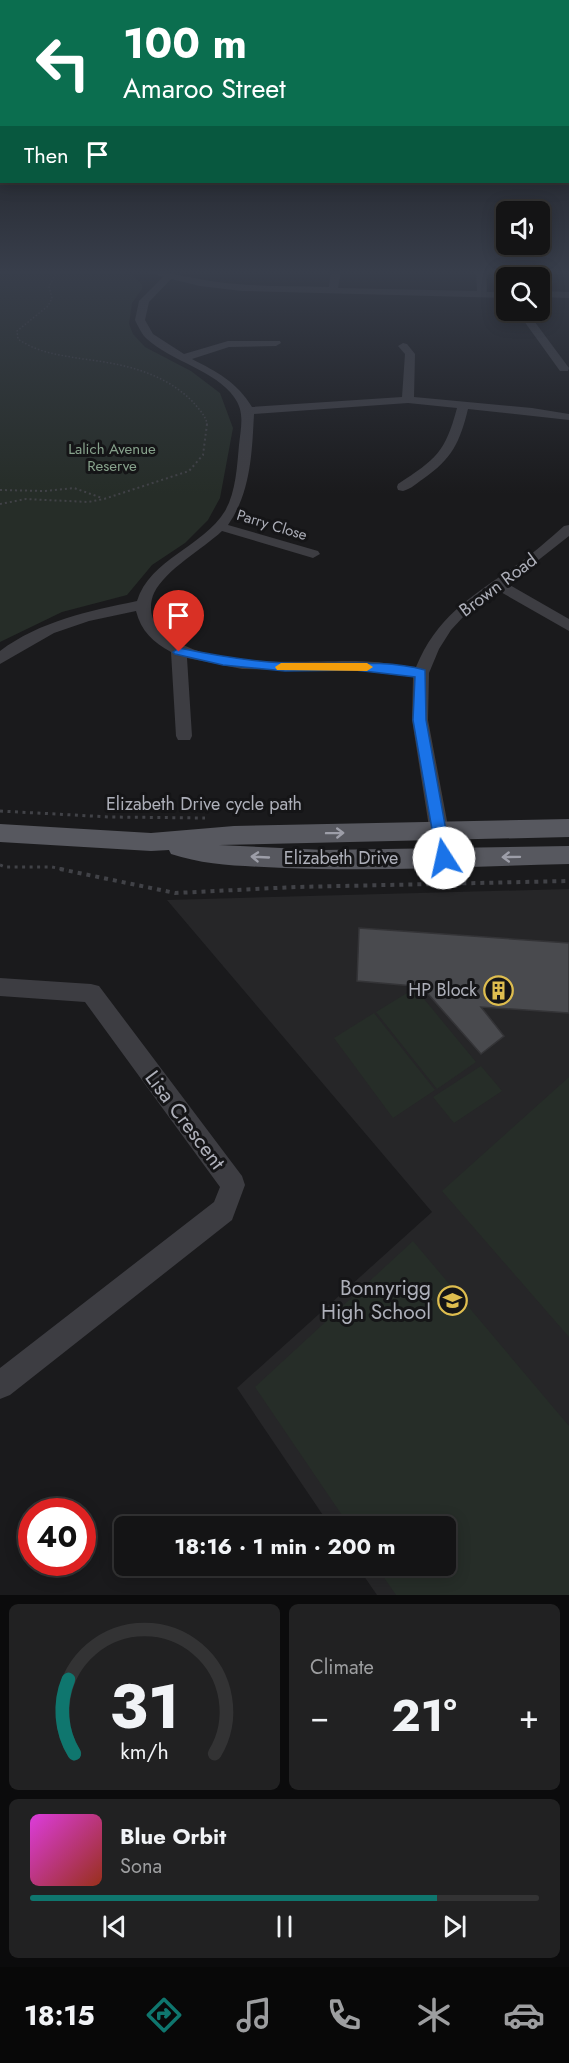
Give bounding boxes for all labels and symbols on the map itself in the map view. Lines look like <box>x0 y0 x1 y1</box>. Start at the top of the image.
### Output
park label: Lalich Avenue Reserve <box>68 438 156 477</box>
street label: Parry Close <box>234 504 310 546</box>
street label: Brown Road <box>454 547 542 623</box>
pin <box>153 590 204 652</box>
street label: Elizabeth Drive cycle path <box>106 791 302 817</box>
position arrow <box>412 826 476 890</box>
one-way arrow <box>324 827 344 839</box>
street label: Elizabeth Drive <box>284 845 398 871</box>
one-way arrow <box>501 851 521 862</box>
one-way arrow <box>250 852 270 863</box>
building icon: HP Block <box>482 974 514 1006</box>
place label: HP Block <box>408 977 477 1003</box>
street label: Lisa Crescent <box>138 1064 232 1176</box>
place label: Bonnyrigg High School <box>321 1273 431 1327</box>
school or university icon: Bonnyrigg High School <box>436 1284 468 1316</box>
speed limit sign: 40 <box>18 1498 96 1576</box>

